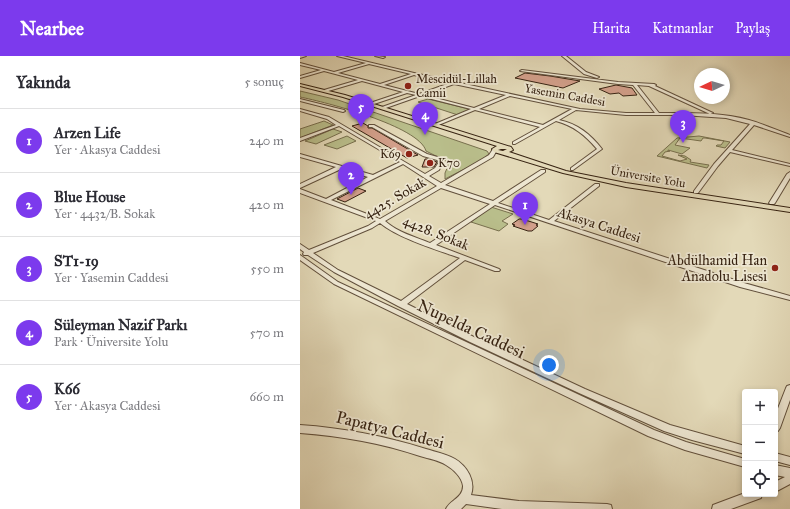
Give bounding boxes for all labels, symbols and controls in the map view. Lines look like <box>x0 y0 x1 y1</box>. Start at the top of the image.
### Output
text: Nearbee <box>20 17 84 40</box>
text: Harita <box>592 20 630 37</box>
text: Katmanlar <box>652 20 713 37</box>
text: Paylaş <box>735 20 770 37</box>
north arrow <box>694 68 730 104</box>
text: Yakında <box>16 72 70 93</box>
place label: Mescidül-Lillah Camii <box>416 72 497 100</box>
text: 5 sonuç <box>244 74 284 90</box>
marker: Mescidül-Lillah Camii <box>403 81 413 91</box>
street label: Yasemin Caddesi <box>524 81 607 109</box>
pin: 5 <box>348 94 374 127</box>
pin: 4 <box>412 102 438 135</box>
pin: 3 <box>670 110 696 143</box>
text: Arzen Life <box>54 124 121 142</box>
text: 1 <box>26 133 32 149</box>
text: 240 m <box>249 133 284 149</box>
text: Yer · Akasya Caddesi <box>54 142 161 158</box>
place label: K69 <box>380 147 401 161</box>
marker: K69 <box>404 149 414 159</box>
place label: K70 <box>438 156 460 170</box>
marker: K70 <box>425 158 435 168</box>
pin: 2 <box>338 162 364 195</box>
street label: Üniversite Yolu <box>609 163 687 191</box>
street label: 4425. Sokak <box>361 173 429 222</box>
text: Blue House <box>54 188 126 206</box>
pin: 1 <box>512 192 538 225</box>
text: 2 <box>26 197 32 213</box>
text: 420 m <box>249 197 284 213</box>
street label: Akasya Caddesi <box>554 203 643 247</box>
text: Yer · 4432/B. Sokak <box>54 206 155 222</box>
street label: 4428. Sokak <box>400 212 472 254</box>
text: ST1-19 <box>54 252 99 270</box>
place label: Abdülhamid Han Anadolu Lisesi <box>667 252 767 285</box>
text: 3 <box>26 261 32 277</box>
text: 550 m <box>251 261 284 277</box>
marker: Abdülhamid Han Anadolu Lisesi <box>770 263 780 273</box>
text: Yer · Yasemin Caddesi <box>54 270 169 286</box>
street label: Nupelda Caddesi <box>414 295 529 363</box>
text: Süleyman Nazif Parkı <box>54 316 187 334</box>
text: 4 <box>25 325 33 341</box>
text: 570 m <box>250 325 284 341</box>
text: Park · Üniversite Yolu <box>54 334 168 350</box>
your location <box>539 355 559 375</box>
text: K66 <box>54 380 80 398</box>
text: 5 <box>26 389 32 405</box>
text: 660 m <box>249 389 284 405</box>
map controls <box>742 389 778 497</box>
button: + <box>742 389 778 425</box>
text: Yer · Akasya Caddesi <box>54 398 161 414</box>
street label: Papatya Caddesi <box>334 406 447 454</box>
button: − <box>742 425 778 461</box>
button: locate <box>742 461 778 497</box>

